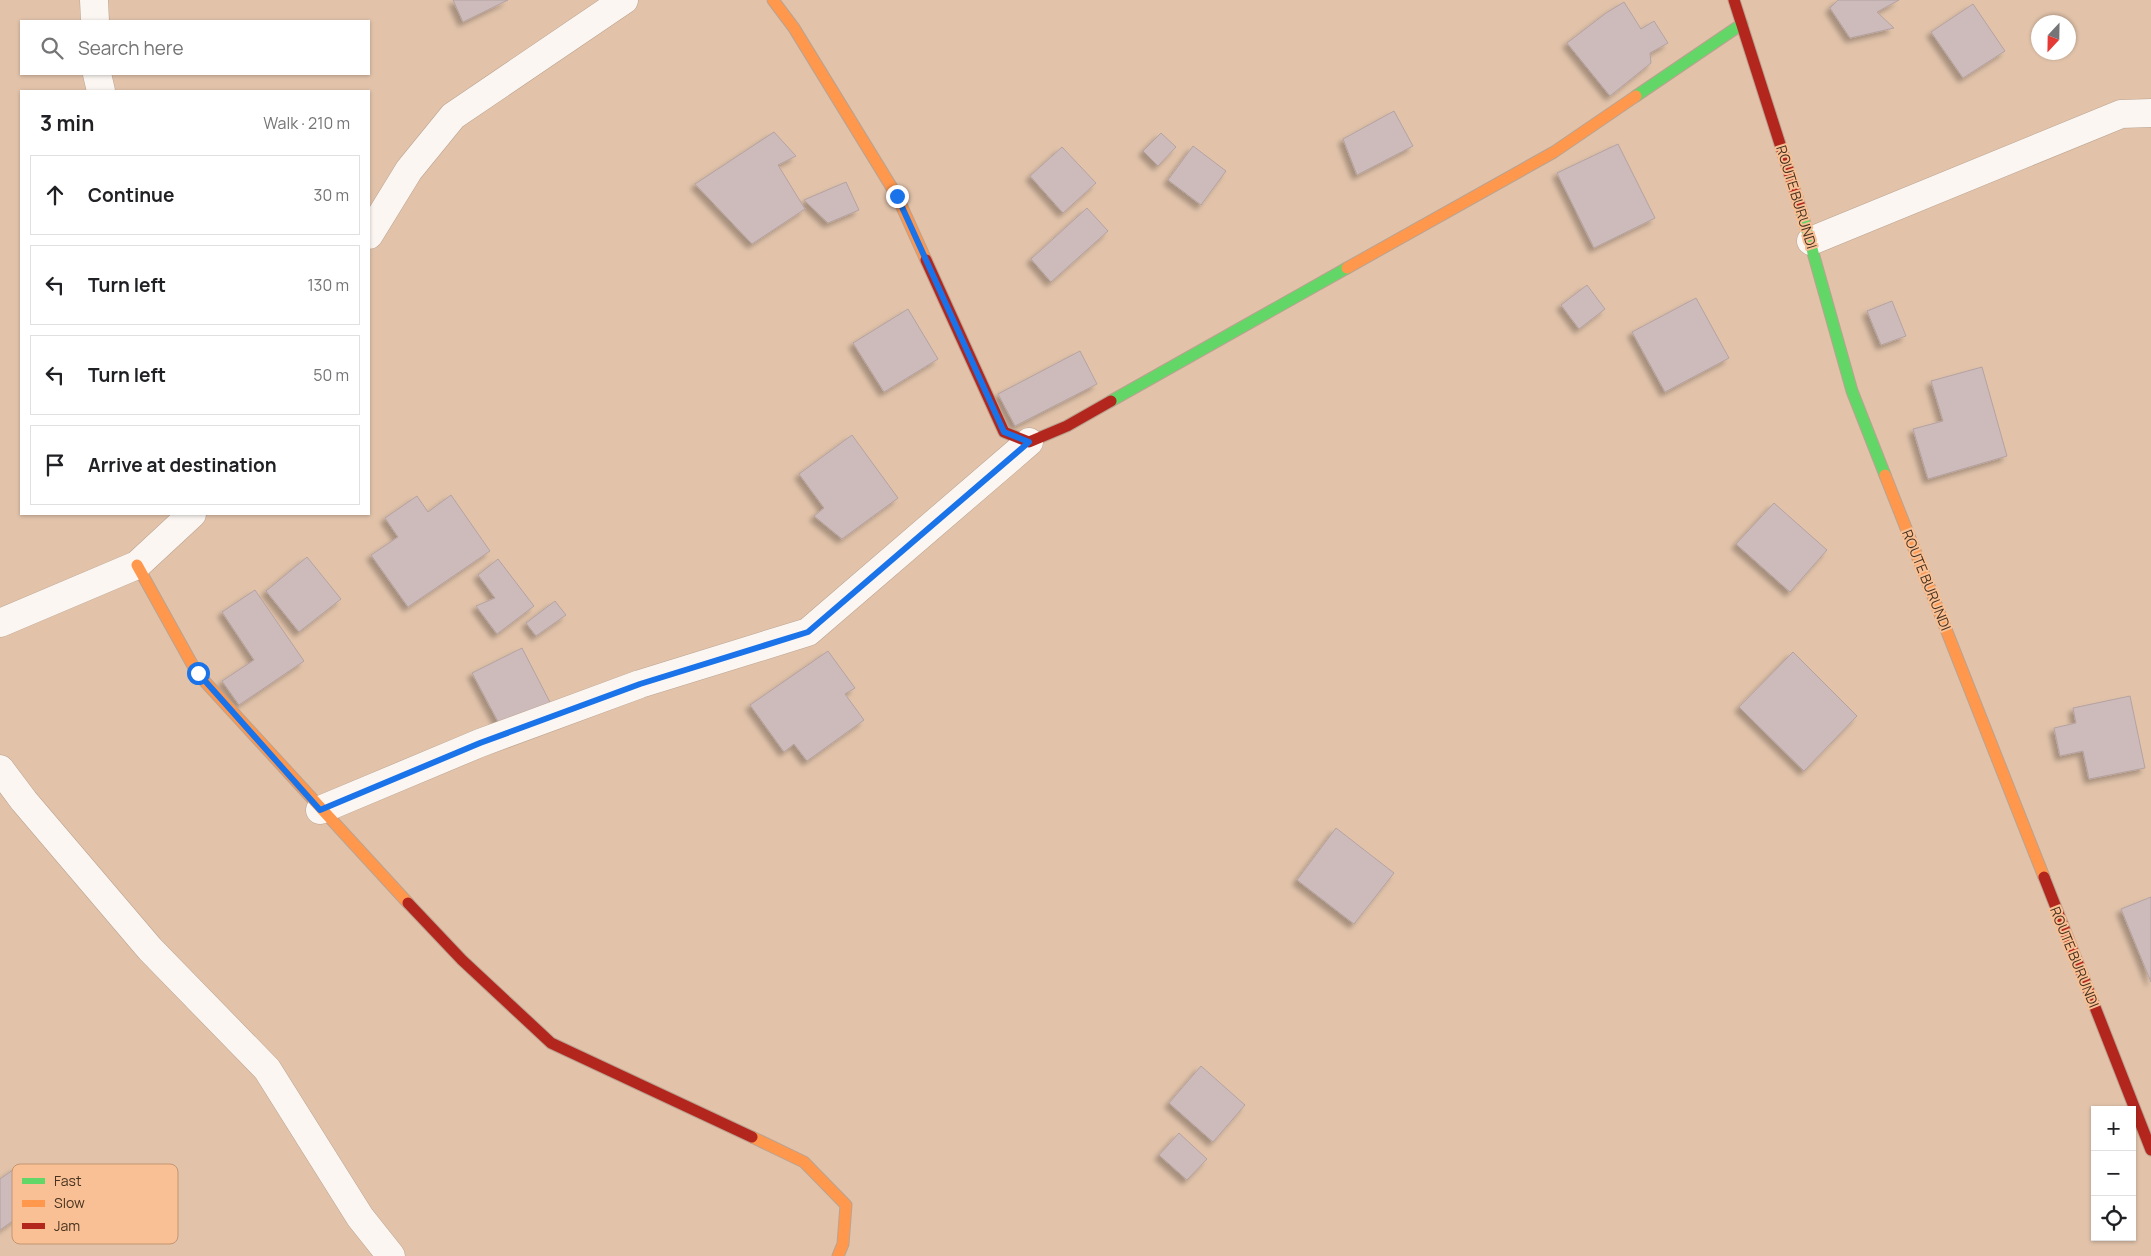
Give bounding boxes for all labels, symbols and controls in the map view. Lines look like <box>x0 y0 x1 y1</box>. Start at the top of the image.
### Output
north arrow <box>2031 15 2076 60</box>
search box <box>20 20 370 75</box>
icon: search <box>38 34 66 62</box>
text: Search here <box>78 35 184 61</box>
text: 3 min <box>40 109 94 137</box>
text: Walk · 210 m <box>263 112 350 134</box>
street label: ROUTE BURUNDI <box>1772 143 1822 251</box>
icon: ahead <box>41 181 69 209</box>
text: Continue <box>88 182 174 208</box>
text: 30 m <box>314 184 349 206</box>
route end <box>886 185 909 208</box>
icon: left <box>41 271 69 299</box>
text: Turn left <box>88 272 166 298</box>
text: 130 m <box>307 274 349 296</box>
icon: left <box>41 361 69 389</box>
text: Turn left <box>88 362 166 388</box>
text: 50 m <box>313 364 349 386</box>
icon: arrive <box>41 451 69 479</box>
text: Arrive at destination <box>88 452 277 478</box>
street label: ROUTE BURUNDI <box>1898 527 1956 633</box>
route start <box>187 662 210 685</box>
street label: ROUTE BURUNDI <box>2046 904 2104 1010</box>
map controls <box>2091 1106 2136 1241</box>
button: + <box>2091 1106 2136 1151</box>
button: − <box>2091 1151 2136 1196</box>
legend <box>12 1164 178 1244</box>
text: Fast <box>54 1171 82 1190</box>
text: Slow <box>54 1193 85 1212</box>
button: locate <box>2091 1196 2136 1241</box>
text: Jam <box>54 1216 80 1235</box>

